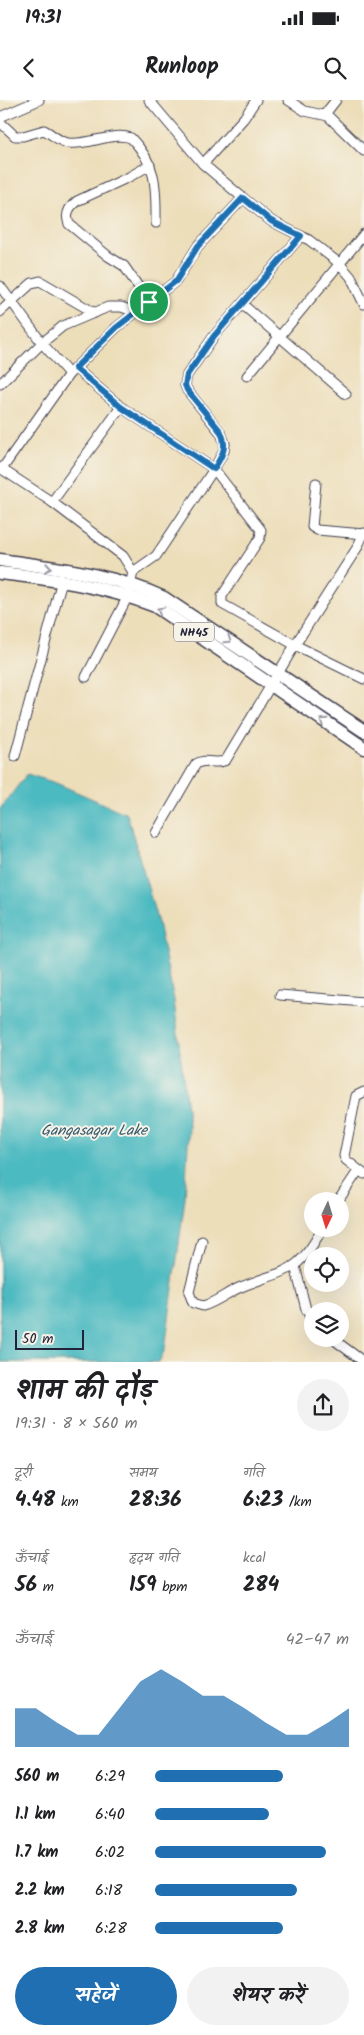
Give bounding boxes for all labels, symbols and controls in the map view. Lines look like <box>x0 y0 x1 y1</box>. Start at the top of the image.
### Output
text: 19:31 <box>25 3 61 33</box>
text: Runloop <box>145 50 219 85</box>
icon: back <box>15 54 43 82</box>
icon: search <box>321 54 349 82</box>
pin <box>128 281 170 323</box>
icon: arrive <box>135 288 163 316</box>
one-way arrow <box>44 562 52 572</box>
one-way arrow <box>157 606 166 616</box>
road number: NH45 <box>174 622 214 642</box>
one-way arrow <box>223 634 232 643</box>
one-way arrow <box>319 718 328 728</box>
water label: Gangasagar Lake <box>41 1119 148 1143</box>
north arrow <box>304 1192 349 1238</box>
map controls <box>304 1192 349 1347</box>
button: locate <box>304 1247 349 1292</box>
button: layers <box>304 1302 349 1347</box>
scale bar <box>15 1328 84 1351</box>
text: 50 m <box>22 1328 53 1350</box>
text: शाम की दौड़ <box>15 1369 153 1414</box>
button: share <box>297 1379 349 1431</box>
text: 19:31 · 8 × 560 m <box>15 1411 137 1436</box>
text: दूरी <box>15 1462 32 1484</box>
text: समय <box>129 1462 157 1484</box>
text: गति <box>243 1462 264 1484</box>
text: 4.48 <box>15 1484 55 1517</box>
text: 28:36 <box>129 1484 182 1517</box>
text: 6:23 <box>243 1484 283 1517</box>
text: km <box>55 1491 79 1513</box>
text: /km <box>283 1491 312 1513</box>
text: ऊँचाई <box>15 1547 48 1569</box>
text: हृदय गति <box>129 1547 179 1569</box>
text: kcal <box>243 1547 266 1569</box>
text: 56 <box>15 1569 37 1602</box>
text: 159 <box>129 1569 157 1602</box>
text: 284 <box>243 1569 279 1602</box>
text: m <box>37 1576 54 1598</box>
text: bpm <box>157 1576 187 1598</box>
text: ऊँचाई <box>15 1627 53 1652</box>
text: 42–47 m <box>286 1627 349 1652</box>
text: 560 m <box>15 1764 59 1789</box>
text: 6:29 <box>95 1764 125 1789</box>
text: 1.1 km <box>15 1802 56 1827</box>
text: 6:40 <box>95 1802 125 1827</box>
text: 1.7 km <box>15 1840 58 1865</box>
text: 6:02 <box>95 1840 125 1865</box>
text: 2.2 km <box>15 1878 65 1903</box>
text: 6:18 <box>95 1878 123 1903</box>
text: 2.8 km <box>15 1916 65 1941</box>
text: 6:28 <box>95 1916 127 1941</box>
button: सहेजें <box>15 1967 177 2025</box>
button: शेयर करें <box>187 1967 349 2025</box>

